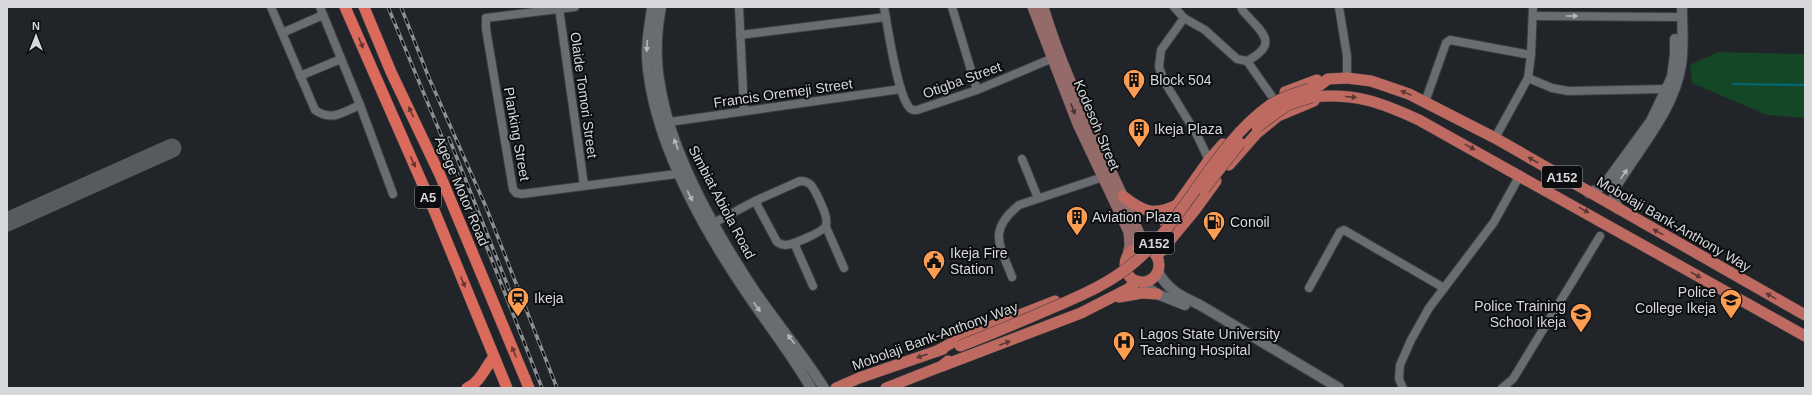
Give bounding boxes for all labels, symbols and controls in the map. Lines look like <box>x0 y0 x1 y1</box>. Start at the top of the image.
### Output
one-way arrow <box>1566 13 1579 19</box>
north arrow <box>16 16 56 56</box>
text: N <box>32 20 40 32</box>
street label: Olaide Tomori Street <box>567 31 601 159</box>
one-way arrow <box>358 37 364 49</box>
one-way arrow <box>644 40 651 52</box>
street label: Otigba Street <box>921 58 1004 102</box>
building icon: Block 504 <box>1121 67 1147 100</box>
place label: Block 504 <box>1150 72 1212 88</box>
street label: Francis Oremeji Street <box>713 75 854 111</box>
street label: Kodesoh Street <box>1071 77 1123 173</box>
street label: Planking Street <box>501 86 533 182</box>
one-way arrow <box>1399 90 1411 96</box>
one-way arrow <box>1345 93 1357 100</box>
one-way arrow <box>1070 103 1076 115</box>
one-way arrow <box>408 106 414 117</box>
building icon: Ikeja Plaza <box>1126 116 1152 149</box>
place label: Ikeja Plaza <box>1154 121 1223 137</box>
street label: Agege Motor Road <box>432 134 492 248</box>
one-way arrow <box>673 137 679 149</box>
street label: Simbiat Abiola Road <box>685 143 759 261</box>
one-way arrow <box>1464 144 1476 151</box>
one-way arrow <box>410 156 416 168</box>
one-way arrow <box>1527 157 1539 164</box>
road number: A152 <box>1542 166 1582 188</box>
one-way arrow <box>1620 168 1628 179</box>
street label: Mobolaji Bank-Anthony Way <box>1594 173 1754 275</box>
road number: A5 <box>415 186 441 208</box>
one-way arrow <box>687 190 693 202</box>
building icon: Aviation Plaza <box>1064 204 1090 237</box>
one-way arrow <box>1578 207 1590 214</box>
place label: Aviation Plaza <box>1092 209 1181 225</box>
fuel station icon: Conoil <box>1201 209 1227 242</box>
place label: Conoil <box>1230 214 1270 230</box>
one-way arrow <box>1652 229 1664 236</box>
road number: A152 <box>1134 232 1174 254</box>
place label: Ikeja Fire Station <box>950 245 1008 277</box>
public building icon: Ikeja Fire Station <box>921 248 947 281</box>
one-way arrow <box>1690 272 1702 279</box>
one-way arrow <box>460 276 466 288</box>
place label: Police College Ikeja <box>1635 284 1716 316</box>
station icon: Ikeja <box>505 285 531 318</box>
school or university icon: Police College Ikeja <box>1718 287 1744 320</box>
place label: Ikeja <box>534 290 564 306</box>
one-way arrow <box>1765 293 1777 299</box>
street label: Mobolaji Bank-Anthony Way <box>850 298 1020 374</box>
place label: Police Training School Ikeja <box>1474 298 1566 330</box>
school or university icon: Police Training School Ikeja <box>1568 301 1594 334</box>
one-way arrow <box>753 302 761 313</box>
place label: Lagos State University Teaching Hospital <box>1140 326 1280 358</box>
hospital icon: Lagos State University Teaching Hospital <box>1111 329 1137 362</box>
one-way arrow <box>787 334 796 345</box>
one-way arrow <box>1000 339 1012 345</box>
one-way arrow <box>511 346 517 358</box>
one-way arrow <box>916 353 928 359</box>

